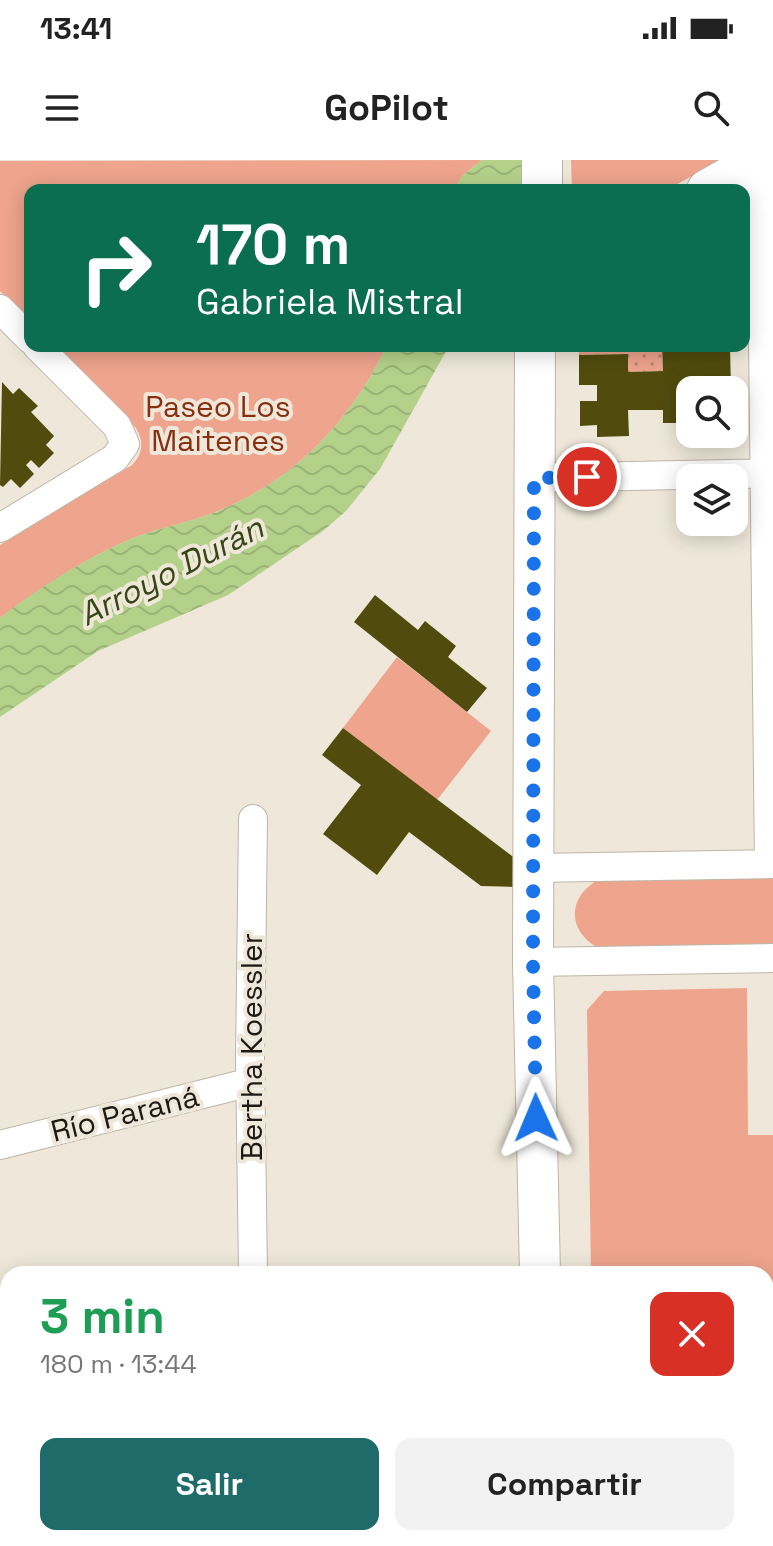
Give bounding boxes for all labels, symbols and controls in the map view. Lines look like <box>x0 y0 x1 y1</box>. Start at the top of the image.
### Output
text: 13:41 <box>40 9 112 48</box>
text: GoPilot <box>324 85 449 131</box>
icon: menu <box>40 86 84 130</box>
icon: search <box>689 86 733 130</box>
text: 170 m <box>196 209 350 280</box>
icon: right <box>64 216 168 320</box>
text: Gabriela Mistral <box>196 279 464 325</box>
map controls <box>676 376 748 536</box>
button: search <box>676 376 748 448</box>
park label: Paseo Los Maitenes <box>145 387 291 460</box>
pin <box>553 443 621 511</box>
icon: arrive <box>565 455 609 499</box>
button: layers <box>676 464 748 536</box>
water label: Arroyo Durán <box>72 507 271 635</box>
street label: Bertha Koessler <box>232 933 271 1161</box>
street label: Río Paraná <box>47 1076 203 1151</box>
position arrow <box>494 1076 578 1160</box>
text: 3 min <box>40 1286 165 1347</box>
button: close <box>650 1292 734 1376</box>
text: 180 m · 13:44 <box>40 1347 197 1381</box>
button: Salir <box>40 1438 379 1530</box>
button: Compartir <box>395 1438 734 1530</box>

